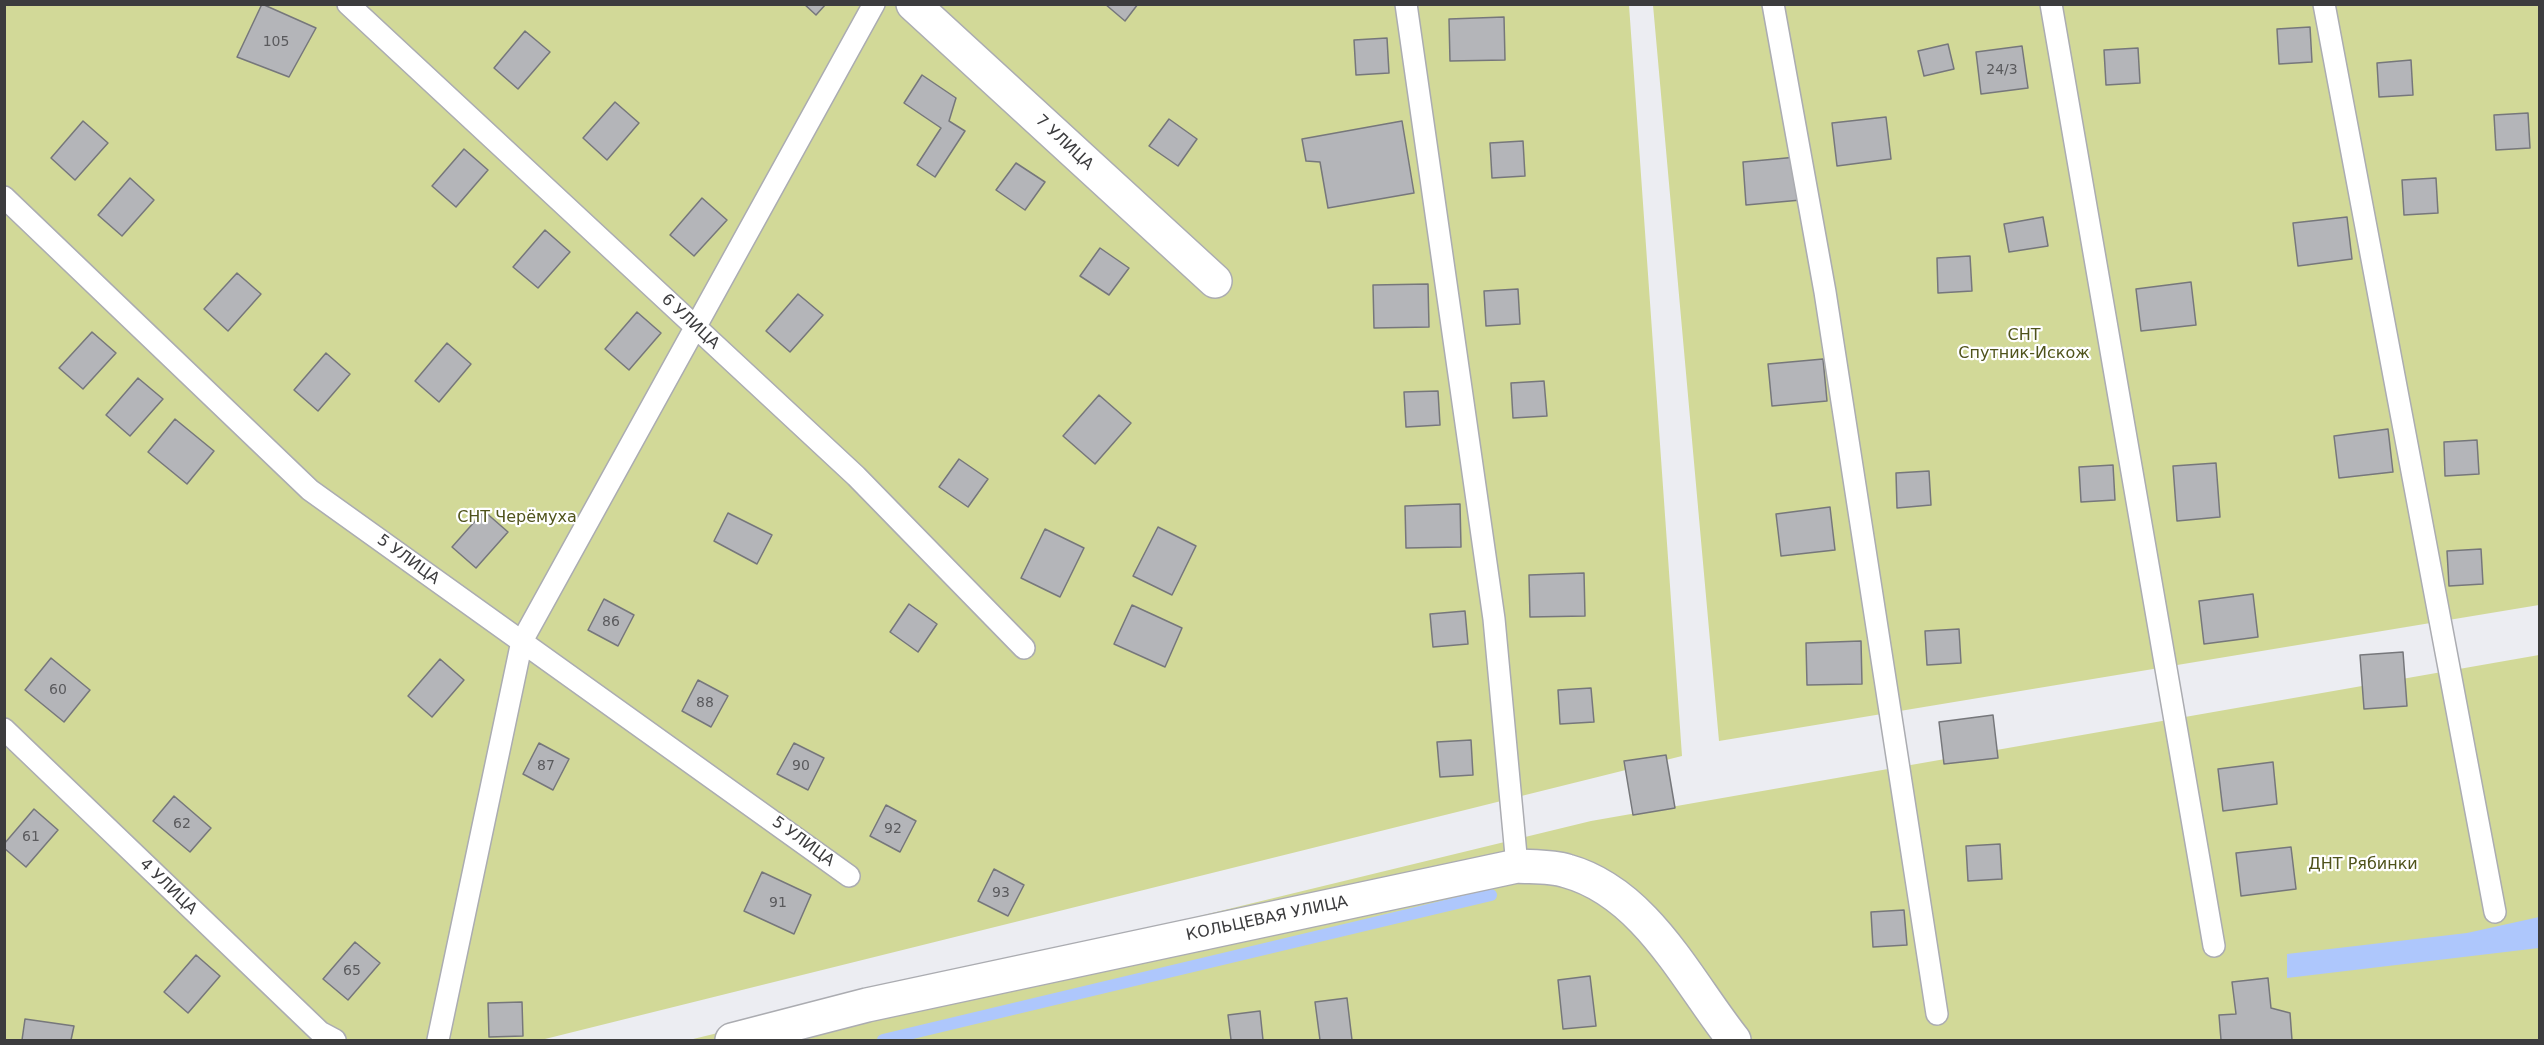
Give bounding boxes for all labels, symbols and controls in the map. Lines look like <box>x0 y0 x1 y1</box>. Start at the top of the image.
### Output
house number: 105 <box>263 34 289 50</box>
house number: 24/3 <box>1986 62 2018 78</box>
street label: 7 УЛИЦА <box>1031 111 1097 175</box>
street label: 6 УЛИЦА <box>657 290 723 354</box>
park label: СНТ Спутник-Искож <box>1958 326 2090 364</box>
park label: СНТ Черёмуха <box>457 508 577 528</box>
street label: 5 УЛИЦА <box>373 531 443 589</box>
house number: 86 <box>602 614 620 630</box>
house number: 60 <box>49 682 67 698</box>
house number: 88 <box>696 695 714 711</box>
house number: 87 <box>537 758 555 774</box>
house number: 90 <box>792 758 810 774</box>
street label: 5 УЛИЦА <box>768 813 838 871</box>
house number: 62 <box>173 816 191 832</box>
house number: 92 <box>884 821 902 837</box>
house number: 61 <box>22 829 40 845</box>
street label: 4 УЛИЦА <box>135 855 201 919</box>
park label: ДНТ Рябинки <box>2308 855 2418 875</box>
house number: 93 <box>992 885 1010 901</box>
street label: КОЛЬЦЕВАЯ УЛИЦА <box>1184 892 1350 946</box>
house number: 91 <box>769 895 787 911</box>
house number: 65 <box>343 963 361 979</box>

